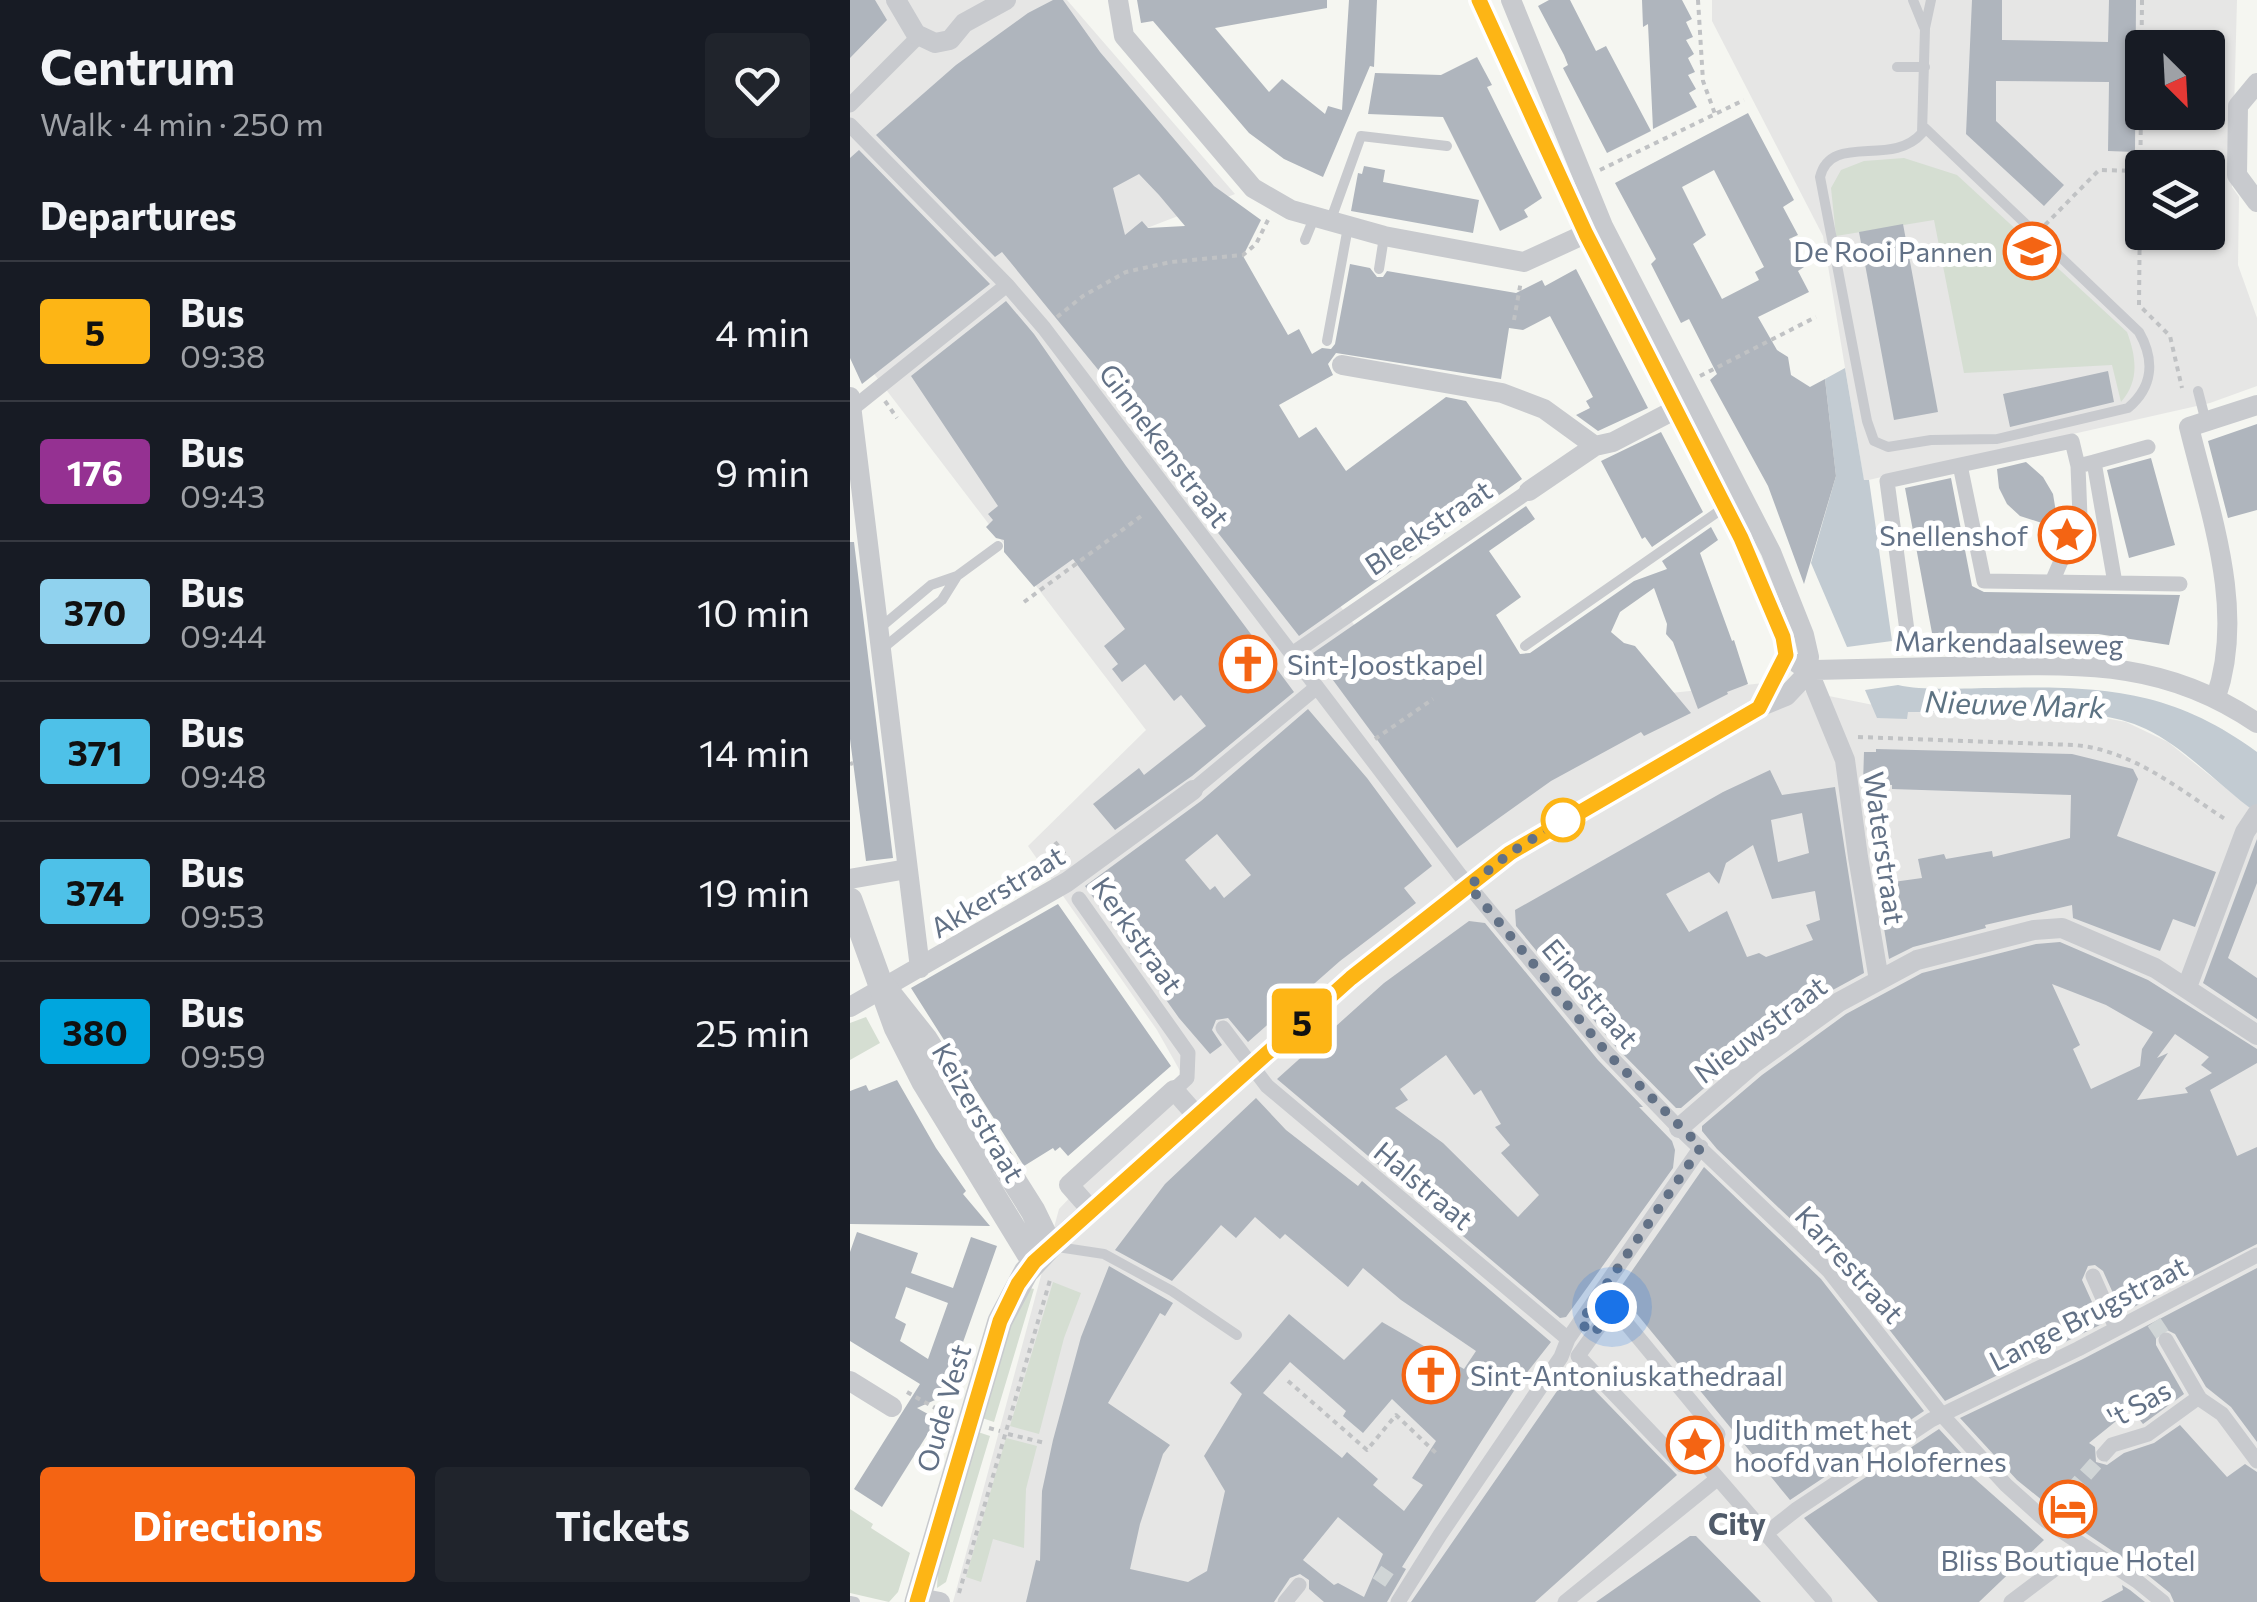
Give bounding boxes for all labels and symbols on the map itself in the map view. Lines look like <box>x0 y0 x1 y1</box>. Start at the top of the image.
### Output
north arrow <box>2125 30 2225 130</box>
school or university icon: De Rooi Pannen <box>2002 221 2062 281</box>
place label: De Rooi Pannen <box>1793 234 1993 268</box>
street label: Ginnekenstraat <box>1093 357 1237 533</box>
street label: Bleekstraat <box>1358 472 1498 582</box>
place icon: Snellenshof <box>2037 505 2097 565</box>
place label: Snellenshof <box>1879 518 2028 552</box>
street label: Markendaalseweg <box>1894 623 2124 661</box>
church icon: Sint-Joostkapel <box>1218 634 1278 694</box>
place label: Sint-Joostkapel <box>1287 647 1484 681</box>
water label: Nieuwe Mark <box>1924 681 2107 725</box>
street label: Waterstraat <box>1857 769 1913 927</box>
unlabelled marker <box>1542 799 1584 841</box>
street label: Akkerstraat <box>924 838 1070 944</box>
street label: Kerkstraat <box>1085 870 1191 1000</box>
street label: Eindstraat <box>1536 932 1646 1054</box>
street label: Nieuwstraat <box>1687 968 1833 1090</box>
line badge: 5 <box>1270 988 1334 1054</box>
street label: Keizerstraat <box>926 1036 1032 1188</box>
street label: Halstraat <box>1368 1134 1480 1236</box>
street label: Karrestraat <box>1789 1198 1911 1330</box>
street label: Lange Brugstraat <box>1983 1248 2193 1378</box>
your location <box>1587 1282 1637 1332</box>
street label: Oude Vest <box>909 1340 977 1476</box>
church icon: Sint-Antoniuskathedraal <box>1401 1345 1461 1405</box>
place label: Sint-Antoniuskathedraal <box>1470 1358 1783 1392</box>
street label: 't Sas <box>2102 1372 2176 1434</box>
place label: Judith met het hoofd van Holofernes <box>1734 1412 2007 1478</box>
place icon: Judith met het hoofd van Holofernes <box>1665 1415 1725 1475</box>
hotel icon: Bliss Boutique Hotel <box>2038 1479 2098 1539</box>
district label: City <box>1708 1504 1767 1541</box>
place label: Bliss Boutique Hotel <box>1940 1543 2196 1577</box>

